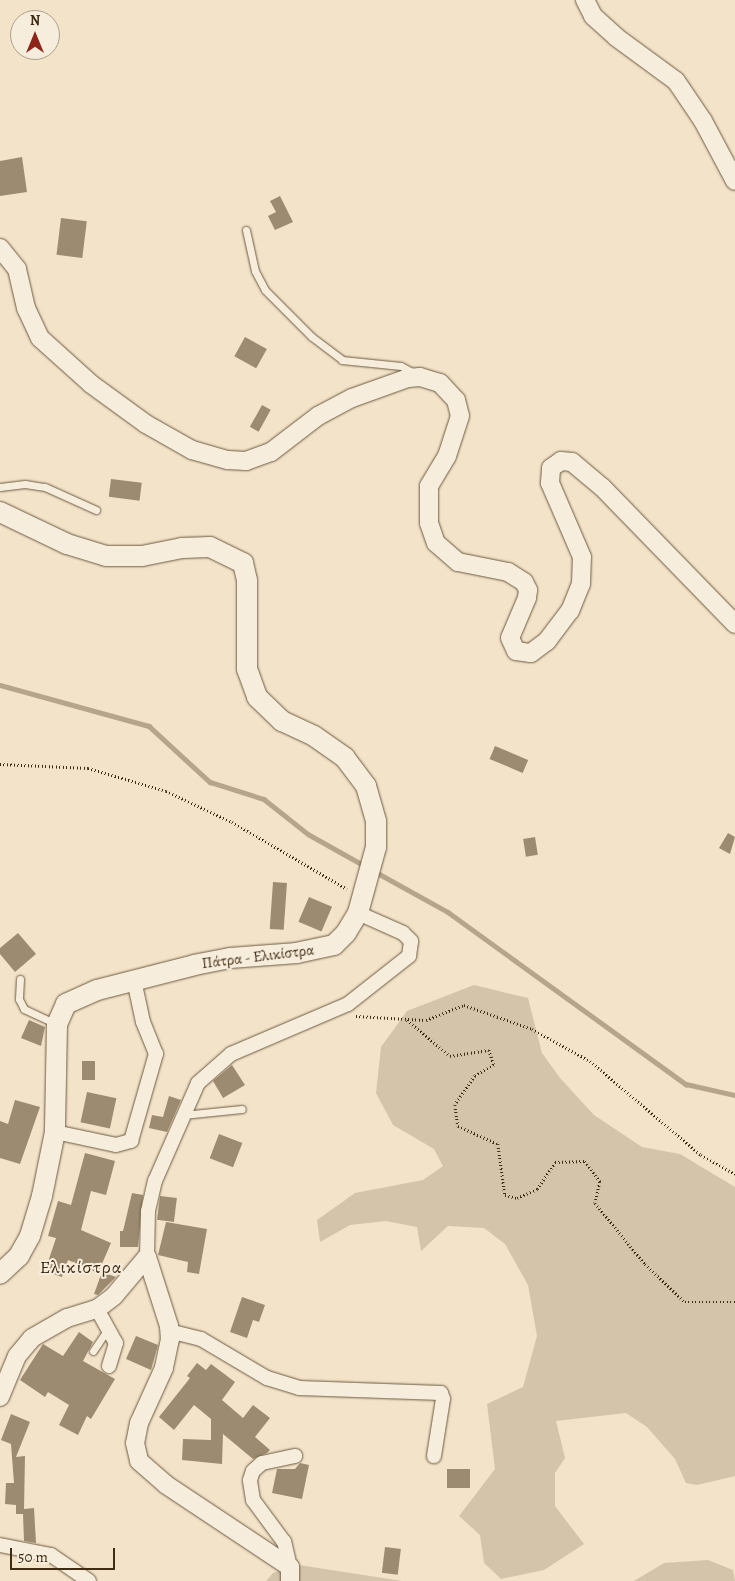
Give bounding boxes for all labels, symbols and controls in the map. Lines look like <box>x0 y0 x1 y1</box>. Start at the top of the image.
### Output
north arrow <box>10 10 60 60</box>
text: N <box>30 11 40 30</box>
street label: Πάτρα - Ελικίστρα <box>200 941 316 973</box>
district label: Ελικίστρα <box>39 1256 123 1278</box>
scale bar <box>12 1538 118 1570</box>
text: 50 m <box>18 1547 48 1567</box>

